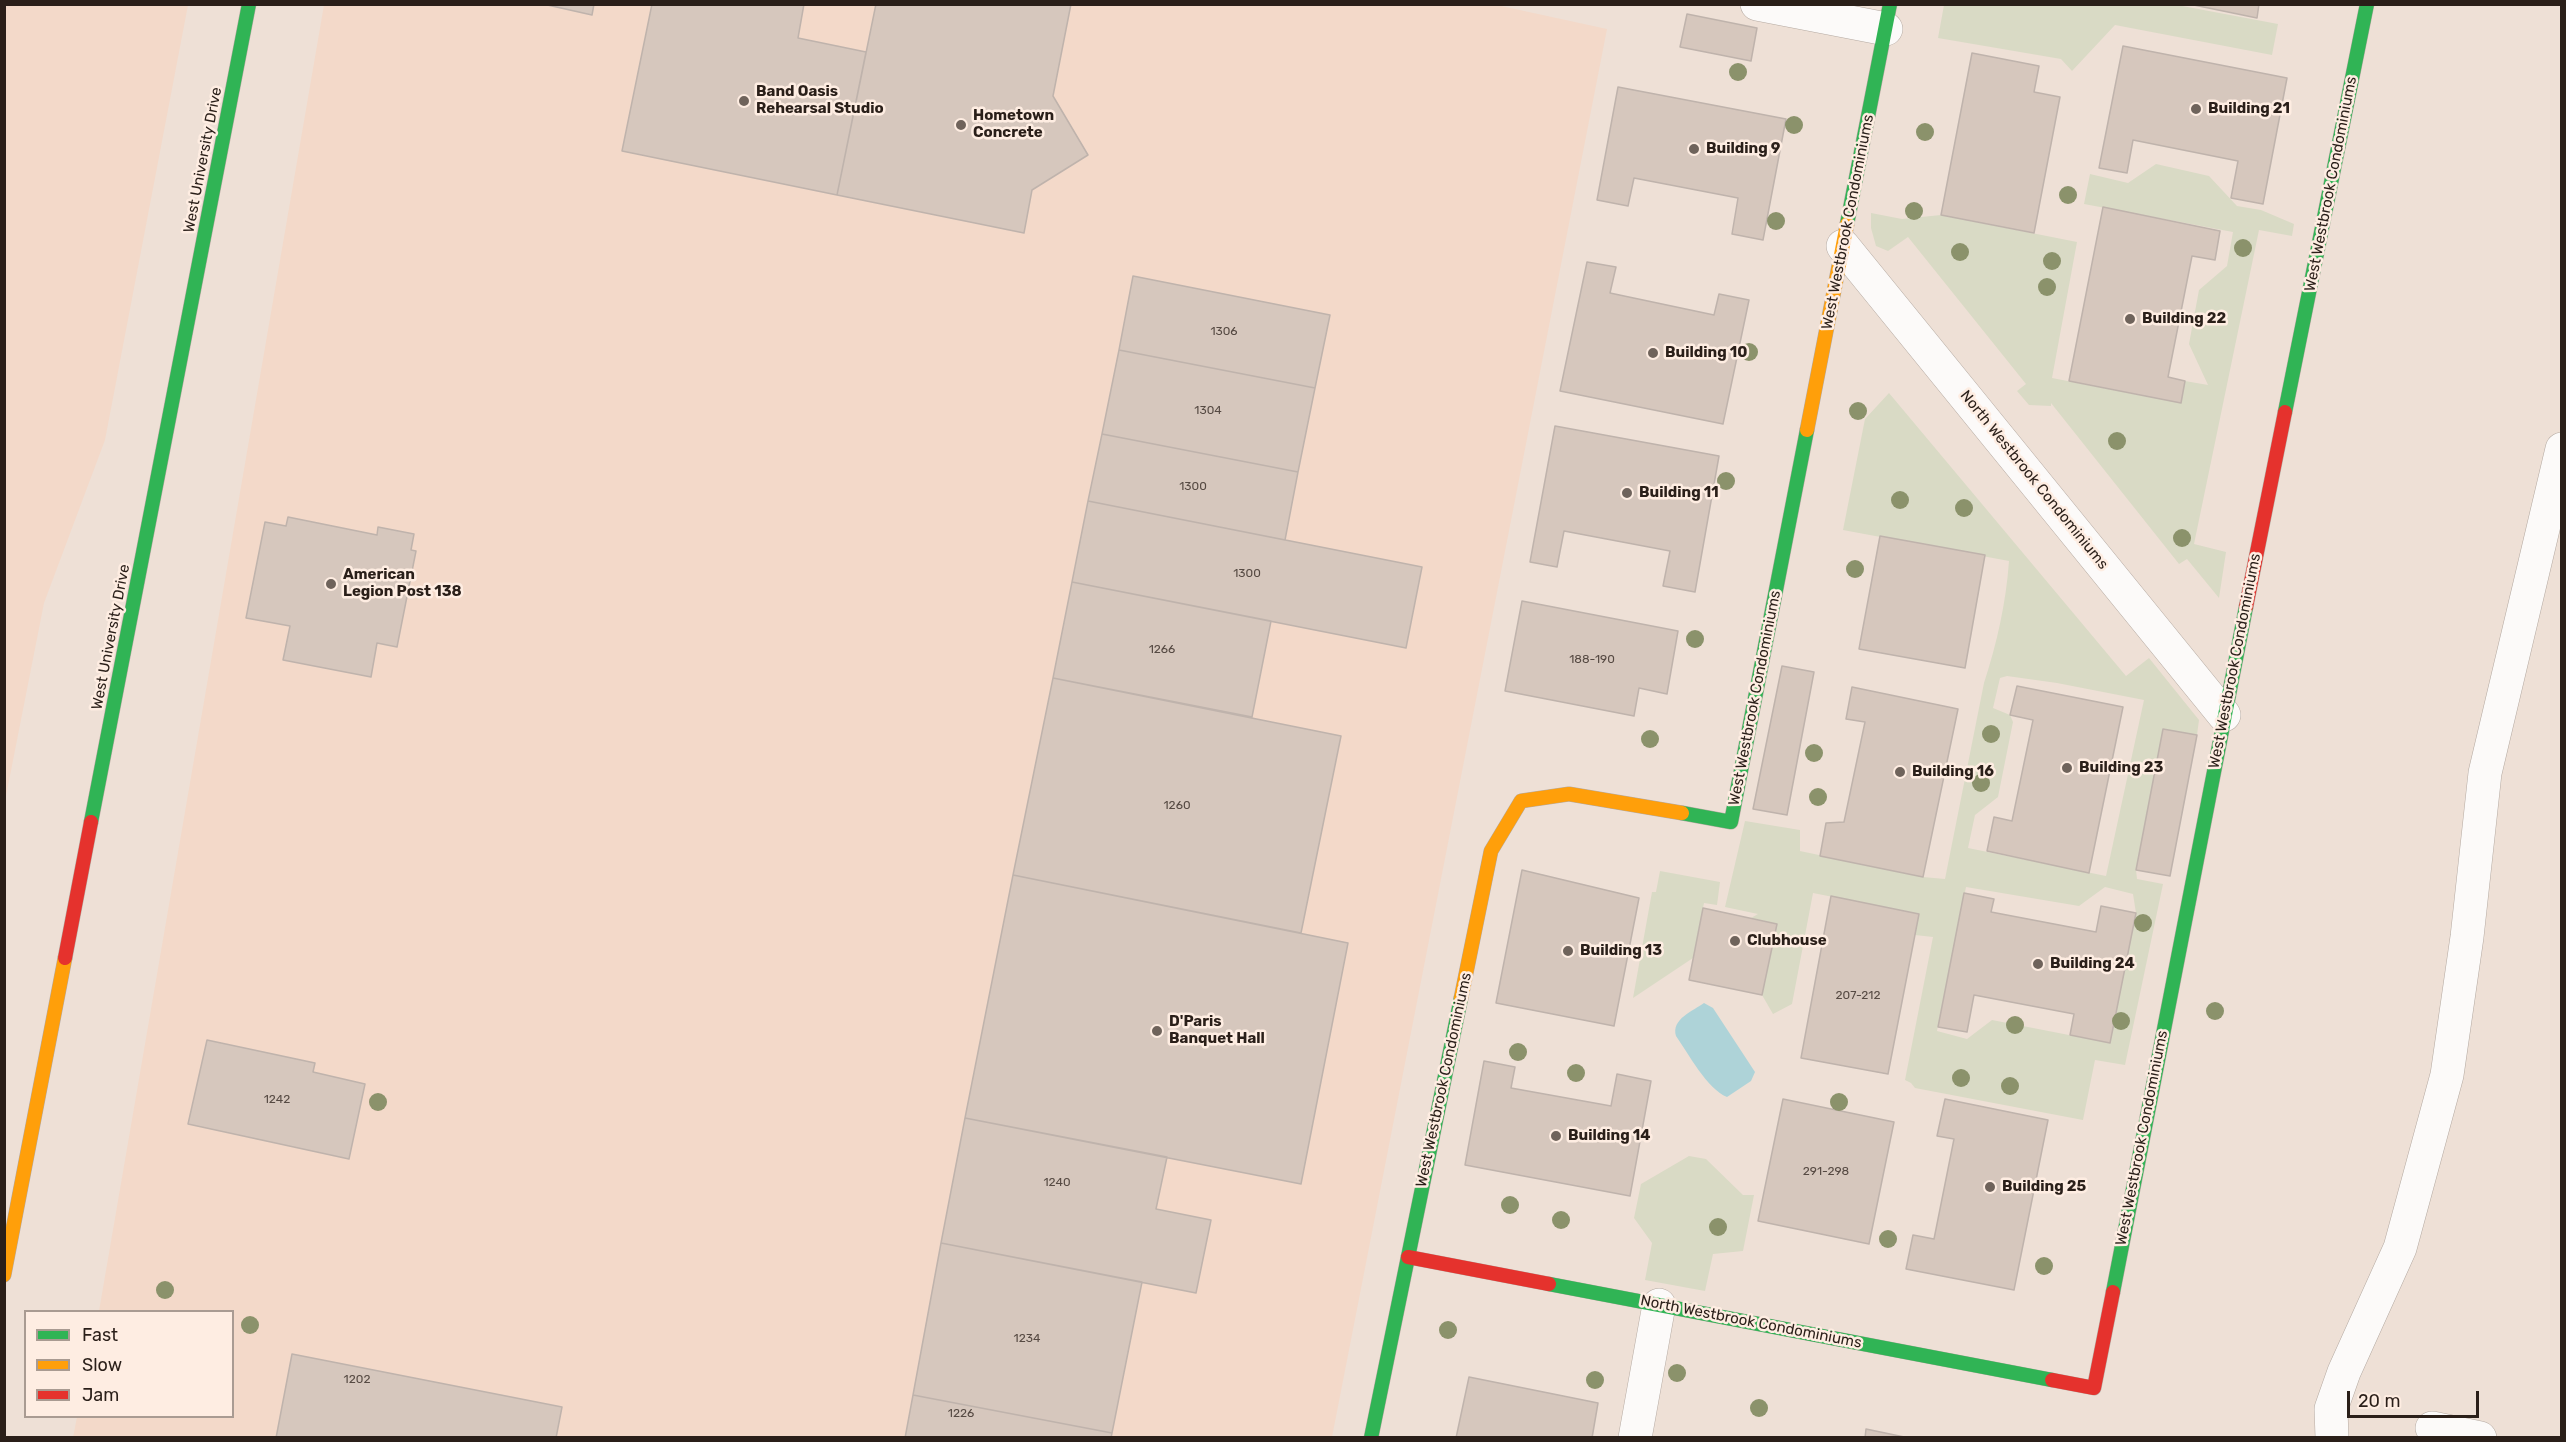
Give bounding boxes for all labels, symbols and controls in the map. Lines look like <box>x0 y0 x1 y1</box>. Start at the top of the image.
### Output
street label: West Westbrook Condominiums <box>2301 75 2361 293</box>
place label: Band Oasis Rehearsal Studio <box>756 83 884 118</box>
street label: West University Drive <box>180 86 226 234</box>
marker: Band Oasis Rehearsal Studio <box>737 94 751 108</box>
place label: Building 21 <box>2208 100 2290 118</box>
marker: Building 21 <box>2189 102 2203 116</box>
place label: Hometown Concrete <box>973 107 1054 142</box>
street label: West Westbrook Condominiums <box>1818 113 1878 331</box>
marker: Hometown Concrete <box>954 118 968 132</box>
place label: Building 9 <box>1706 140 1780 158</box>
marker: Building 9 <box>1687 142 1701 156</box>
place label: Building 22 <box>2142 310 2226 328</box>
marker: Building 22 <box>2123 312 2137 326</box>
house number: 1306 <box>1210 325 1238 339</box>
place label: Building 10 <box>1665 344 1748 362</box>
marker: Building 10 <box>1646 346 1660 360</box>
street label: North Westbrook Condominiums <box>1956 387 2112 573</box>
house number: 1304 <box>1194 404 1222 418</box>
house number: 1300 <box>1179 480 1207 494</box>
place label: Building 11 <box>1639 484 1719 502</box>
marker: Building 11 <box>1620 486 1634 500</box>
street label: West Westbrook Condominiums <box>2205 552 2265 770</box>
street label: West University Drive <box>88 563 134 711</box>
place label: American Legion Post 138 <box>343 566 462 601</box>
house number: 1300 <box>1233 567 1261 581</box>
marker: American Legion Post 138 <box>324 577 338 591</box>
street label: West Westbrook Condominiums <box>1725 589 1785 807</box>
house number: 1266 <box>1149 643 1175 657</box>
house number: 188-190 <box>1569 653 1615 667</box>
place label: Building 23 <box>2079 759 2163 777</box>
marker: Building 23 <box>2060 761 2074 775</box>
place label: Building 16 <box>1912 763 1994 781</box>
marker: Building 16 <box>1893 765 1907 779</box>
house number: 1260 <box>1163 799 1191 813</box>
place label: Clubhouse <box>1747 932 1827 950</box>
marker: Clubhouse <box>1728 934 1742 948</box>
place label: Building 13 <box>1580 942 1662 960</box>
marker: Building 13 <box>1561 944 1575 958</box>
place label: Building 24 <box>2050 955 2135 973</box>
marker: Building 24 <box>2031 957 2045 971</box>
street label: West Westbrook Condominiums <box>1412 971 1476 1189</box>
house number: 207-212 <box>1836 989 1880 1003</box>
place label: D'Paris Banquet Hall <box>1169 1013 1265 1048</box>
marker: D'Paris Banquet Hall <box>1150 1024 1164 1038</box>
street label: West Westbrook Condominiums <box>2112 1029 2172 1247</box>
house number: 1242 <box>264 1093 290 1107</box>
place label: Building 14 <box>1568 1127 1651 1145</box>
marker: Building 14 <box>1549 1129 1563 1143</box>
house number: 291-298 <box>1803 1165 1849 1179</box>
house number: 1240 <box>1043 1176 1071 1190</box>
place label: Building 25 <box>2002 1178 2086 1196</box>
marker: Building 25 <box>1983 1180 1997 1194</box>
street label: North Westbrook Condominiums <box>1639 1292 1863 1352</box>
legend <box>24 1310 234 1418</box>
text: Fast <box>82 1324 118 1346</box>
house number: 1234 <box>1014 1332 1040 1346</box>
text: Slow <box>82 1354 122 1376</box>
house number: 1202 <box>344 1373 370 1387</box>
scale bar <box>2350 1379 2482 1417</box>
text: Jam <box>82 1384 119 1406</box>
text: 20 m <box>2358 1390 2400 1412</box>
house number: 1226 <box>948 1407 974 1421</box>

